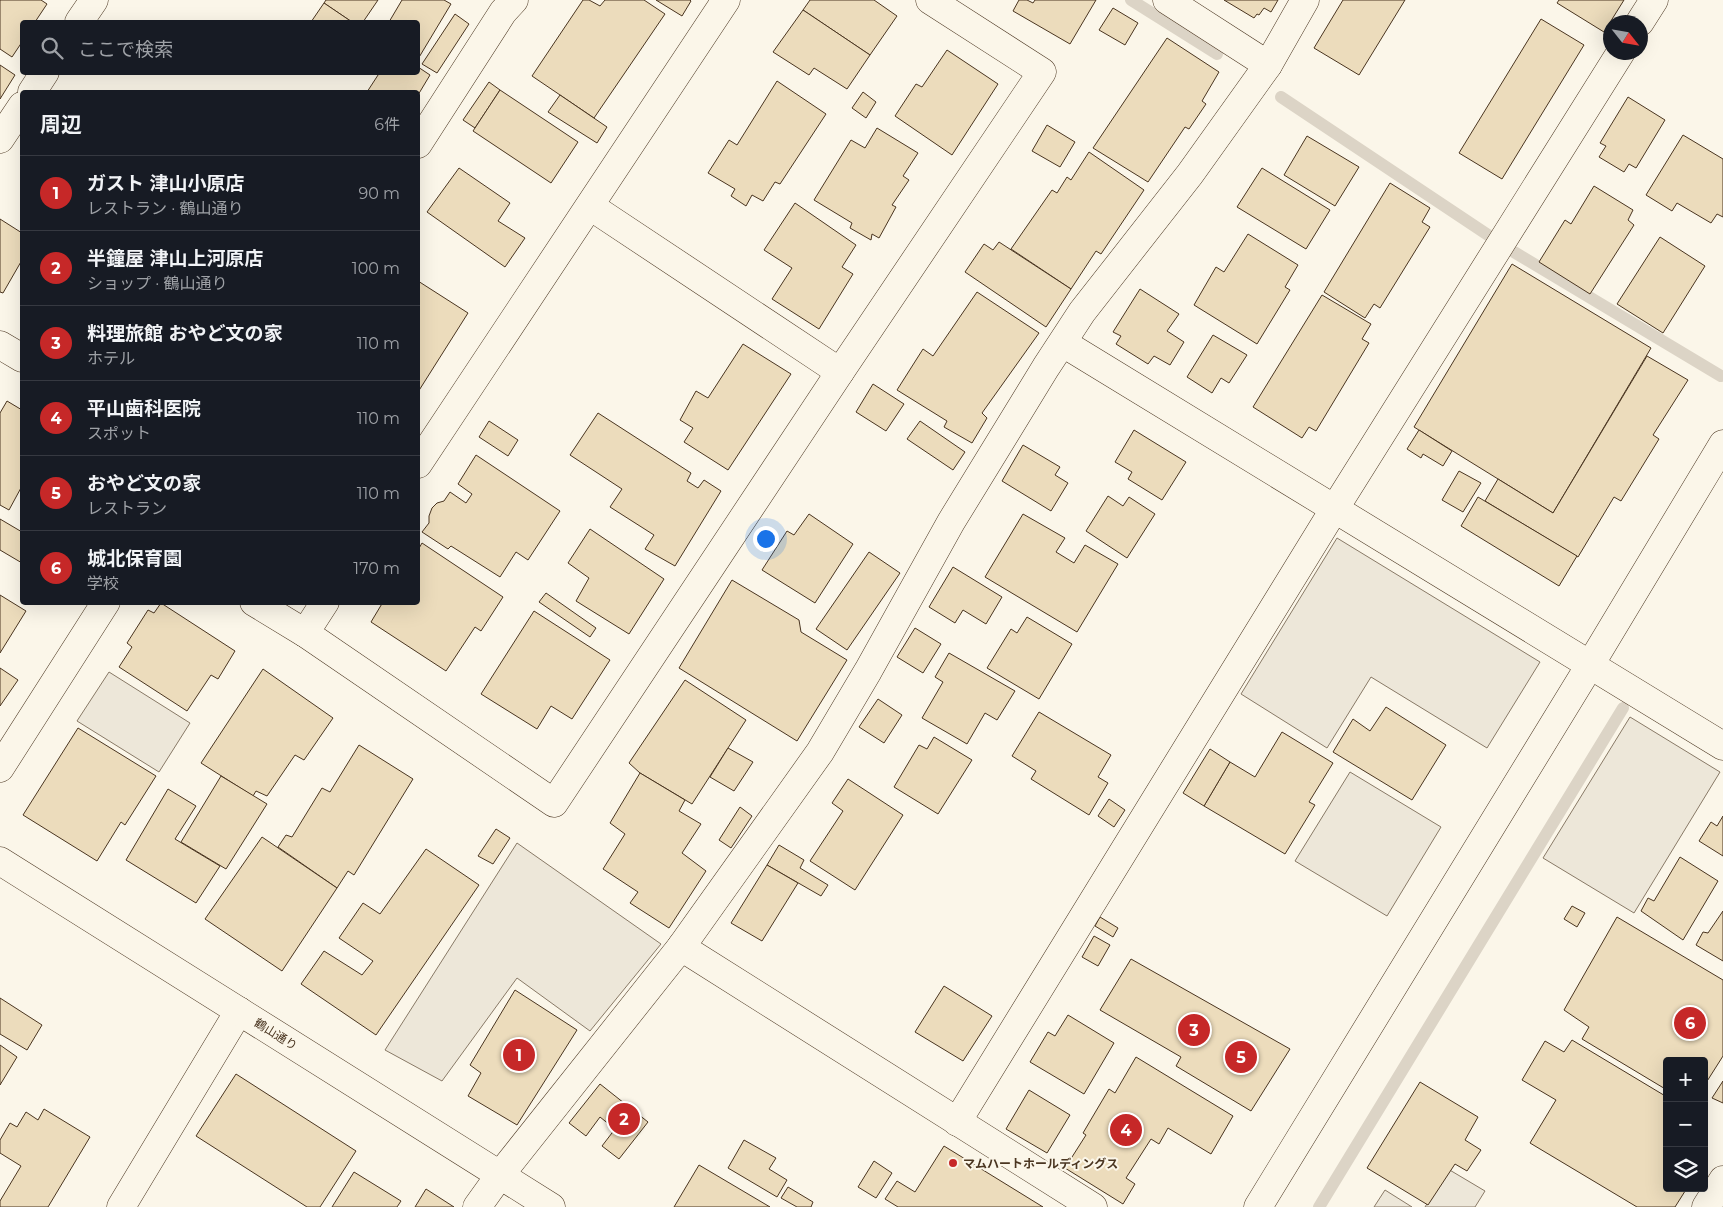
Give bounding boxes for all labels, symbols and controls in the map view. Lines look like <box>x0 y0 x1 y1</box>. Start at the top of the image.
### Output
north arrow <box>1603 15 1648 60</box>
search box <box>20 20 420 75</box>
icon: search <box>38 34 66 62</box>
text: ここで検索 <box>78 38 173 61</box>
text: 周辺 <box>40 112 82 137</box>
text: 6件 <box>374 115 400 134</box>
text: ガスト 津山小原店 <box>87 172 244 195</box>
text: 1 <box>53 184 59 203</box>
text: 90 m <box>358 184 400 203</box>
text: レストラン · 鶴山通り <box>87 199 243 218</box>
text: 半鐘屋 津山上河原店 <box>87 247 263 270</box>
text: 2 <box>51 259 61 278</box>
text: 100 m <box>352 259 400 278</box>
text: ショップ · 鶴山通り <box>87 274 227 293</box>
text: 料理旅館 おやど文の家 <box>87 322 282 345</box>
text: 3 <box>51 334 61 353</box>
text: 110 m <box>357 334 400 353</box>
text: ホテル <box>87 349 135 368</box>
text: 平山歯科医院 <box>87 397 201 420</box>
text: 4 <box>50 409 62 428</box>
text: 110 m <box>357 409 400 428</box>
text: スポット <box>87 424 151 443</box>
text: おやど文の家 <box>87 472 201 495</box>
text: 5 <box>51 484 61 503</box>
text: 110 m <box>357 484 400 503</box>
text: レストラン <box>87 499 167 518</box>
your location <box>753 526 779 552</box>
text: 城北保育園 <box>87 547 182 570</box>
text: 6 <box>51 559 61 578</box>
text: 170 m <box>353 559 400 578</box>
text: 学校 <box>87 574 119 593</box>
pin: 6 <box>1674 1004 1706 1042</box>
pin: 3 <box>1178 1011 1210 1049</box>
street label: 鶴山通り <box>252 1015 300 1053</box>
pin: 1 <box>503 1036 535 1074</box>
pin: 5 <box>1225 1038 1257 1076</box>
map controls <box>1663 1057 1708 1192</box>
button: + <box>1663 1057 1708 1102</box>
pin: 2 <box>608 1100 640 1138</box>
button: − <box>1663 1102 1708 1147</box>
pin: 4 <box>1110 1111 1142 1149</box>
button: layers <box>1663 1147 1708 1192</box>
place label: マムハートホールディングス <box>963 1156 1118 1171</box>
marker: マムハートホールディングス <box>947 1157 959 1169</box>

